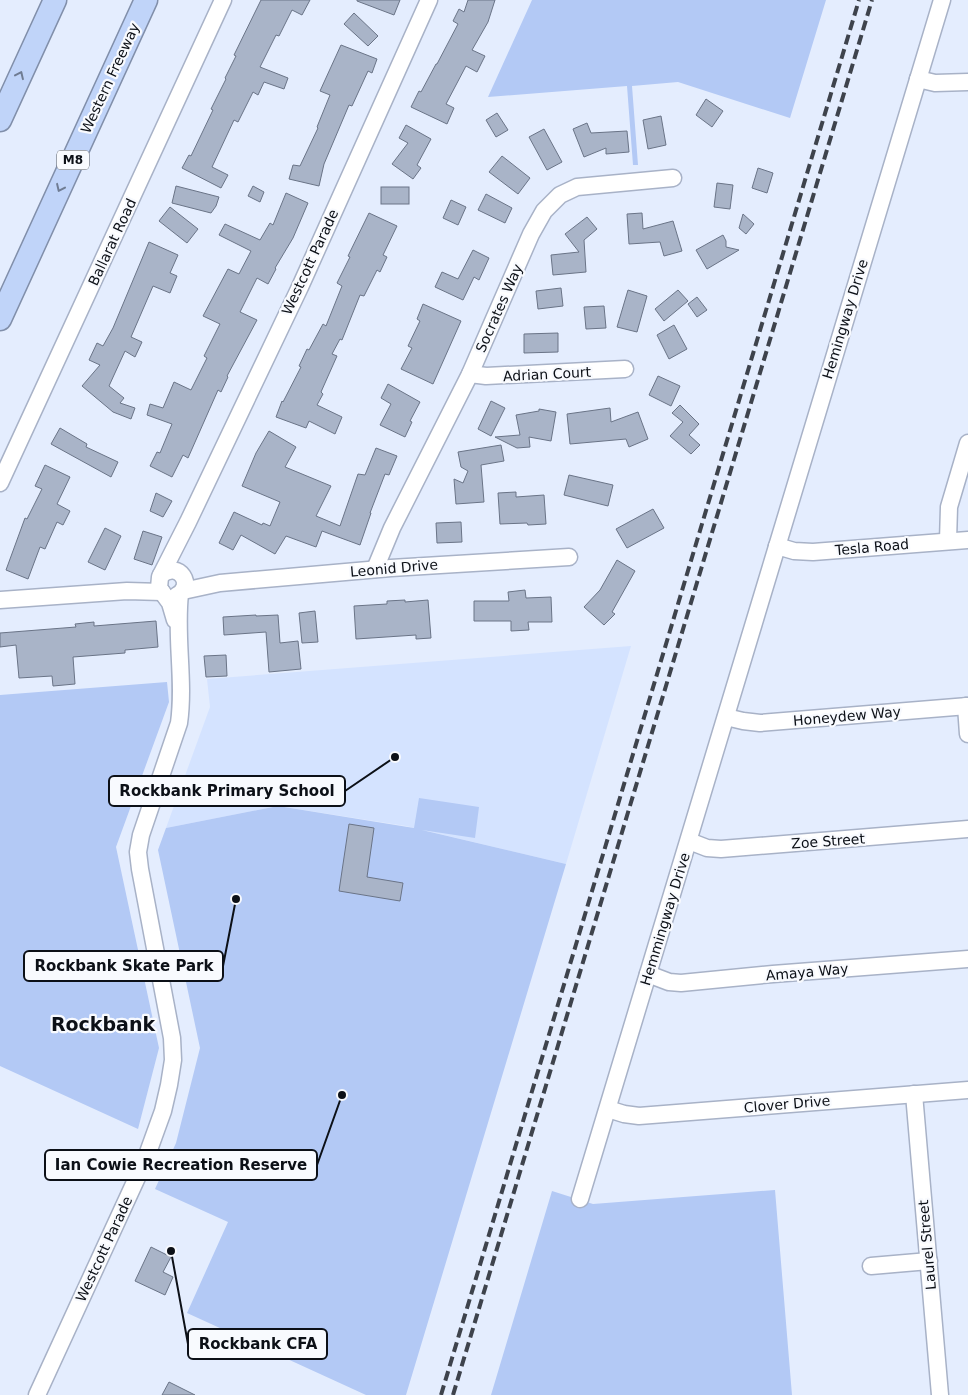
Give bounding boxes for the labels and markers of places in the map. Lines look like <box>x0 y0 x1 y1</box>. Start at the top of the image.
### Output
callout: Rockbank Primary School <box>109 776 345 806</box>
callout: Rockbank Skate Park <box>24 951 223 981</box>
callout: Ian Cowie Recreation Reserve <box>45 1150 317 1180</box>
callout: Rockbank CFA <box>188 1329 327 1359</box>

